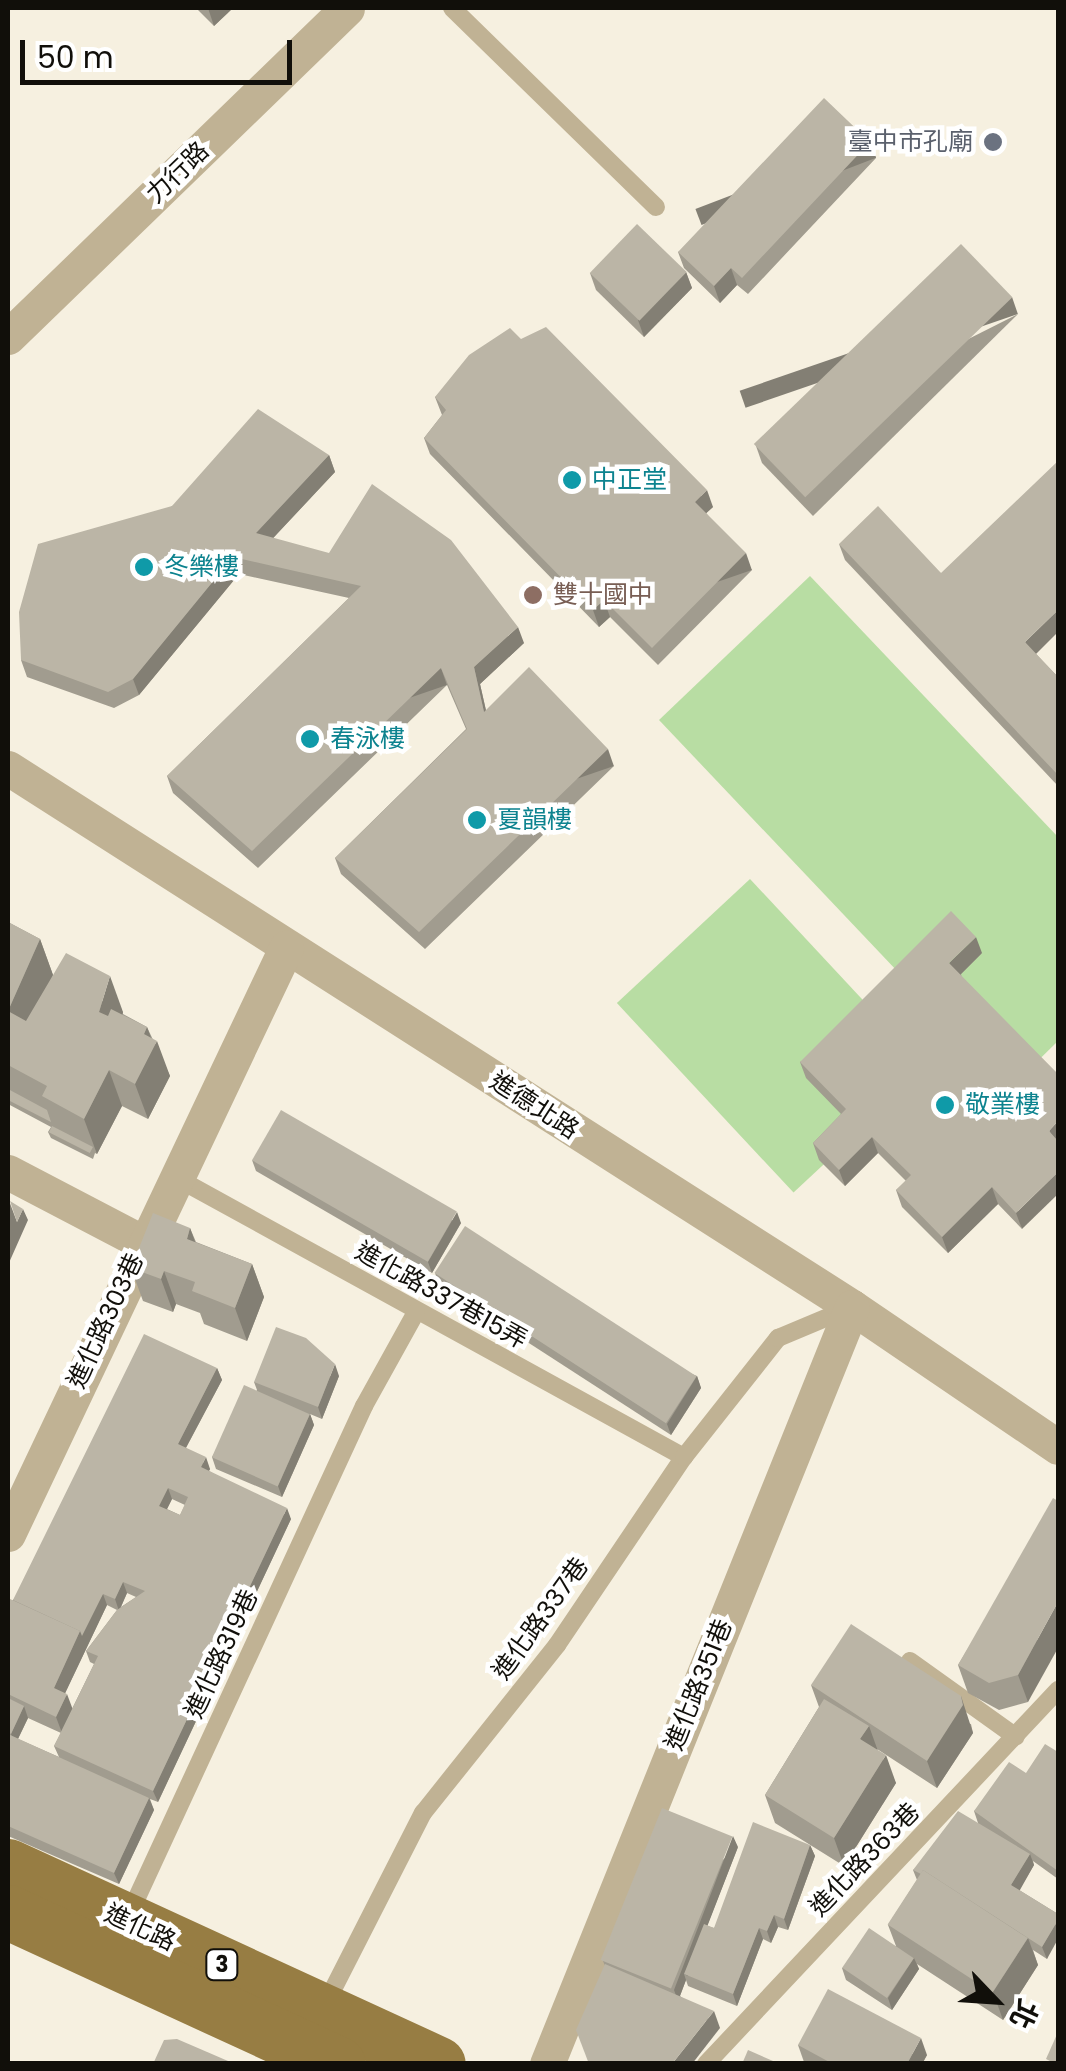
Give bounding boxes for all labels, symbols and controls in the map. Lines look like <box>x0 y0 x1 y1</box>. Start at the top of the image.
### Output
scale bar <box>25 20 298 82</box>
text: 50 m <box>37 36 114 79</box>
place label: 臺中市孔廟 <box>848 127 973 157</box>
marker: 臺中市孔廟 <box>982 131 1004 153</box>
street label: 力行路 <box>141 136 215 210</box>
place label: 中正堂 <box>592 465 667 495</box>
marker: 中正堂 <box>561 469 583 491</box>
place label: 冬樂樓 <box>164 552 239 582</box>
marker: 冬樂樓 <box>133 556 155 578</box>
place label: 雙十國中 <box>553 580 653 610</box>
marker: 雙十國中 <box>522 584 544 606</box>
place label: 春泳樓 <box>330 724 405 754</box>
marker: 春泳樓 <box>299 728 321 750</box>
place label: 夏韻樓 <box>497 805 572 835</box>
marker: 夏韻樓 <box>466 809 488 831</box>
street label: 進德北路 <box>484 1066 584 1146</box>
place label: 敬業樓 <box>965 1090 1040 1120</box>
marker: 敬業樓 <box>934 1094 956 1116</box>
street label: 進化路337巷15弄 <box>350 1236 532 1356</box>
street label: 進化路303巷 <box>62 1249 150 1393</box>
street label: 進化路337巷 <box>487 1552 595 1686</box>
street label: 進化路319巷 <box>179 1585 265 1723</box>
street label: 進化路351巷 <box>659 1615 739 1755</box>
street label: 進化路363巷 <box>804 1797 926 1923</box>
street label: 進化路 <box>100 1899 180 1957</box>
road number: 3 <box>204 1948 240 1982</box>
north arrow <box>946 1951 1046 2051</box>
text: 北 <box>1000 1993 1047 2035</box>

